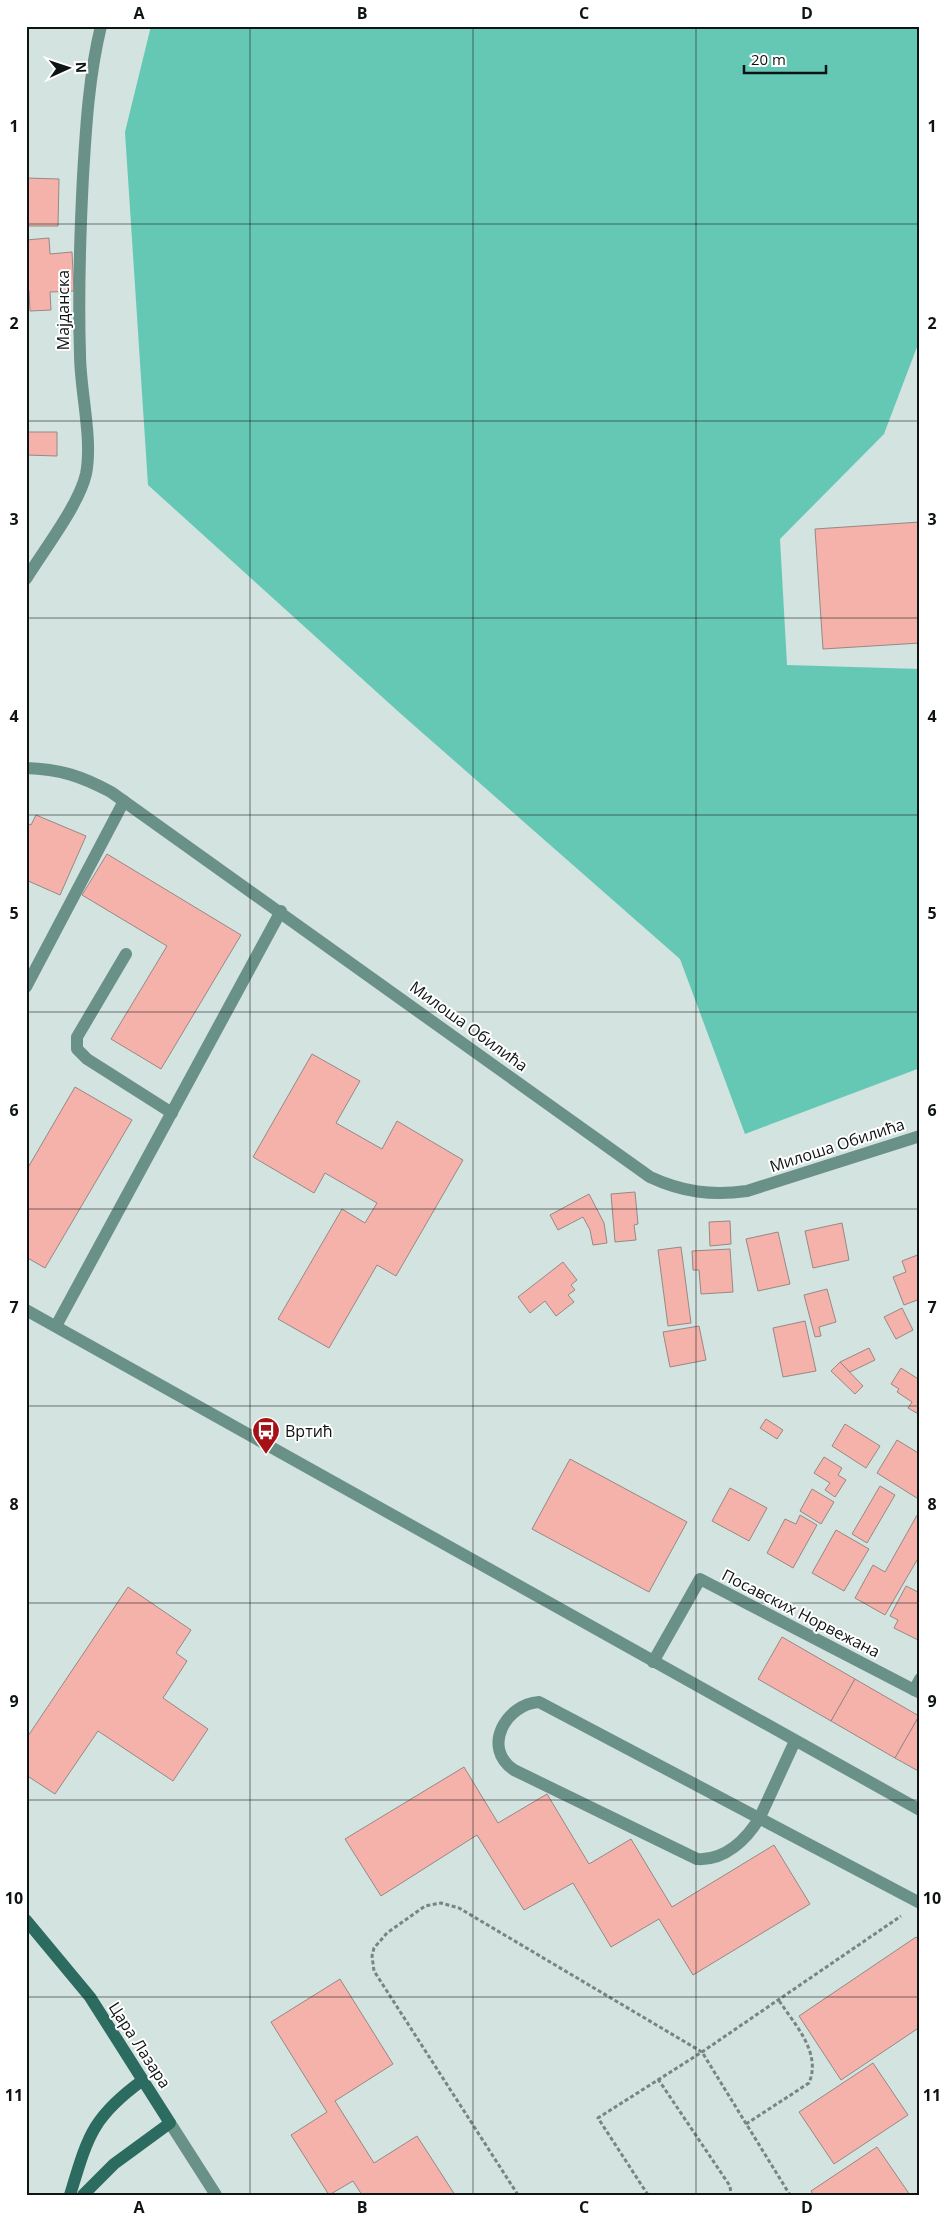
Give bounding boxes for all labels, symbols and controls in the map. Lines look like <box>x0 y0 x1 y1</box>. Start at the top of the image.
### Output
text: A <box>133 2 145 24</box>
text: B <box>357 2 367 24</box>
text: C <box>579 2 589 24</box>
text: D <box>801 2 813 24</box>
north arrow <box>42 42 92 92</box>
scale bar <box>744 42 826 74</box>
text: 20 m <box>751 49 786 69</box>
text: N <box>72 61 91 73</box>
text: 1 <box>9 115 19 137</box>
text: 1 <box>927 115 937 137</box>
street label: Мајданска <box>52 270 74 350</box>
text: 2 <box>9 312 19 334</box>
text: 2 <box>927 312 937 334</box>
text: 3 <box>9 508 19 530</box>
text: 3 <box>927 508 937 530</box>
text: 4 <box>9 705 19 727</box>
text: 4 <box>927 705 937 727</box>
text: 5 <box>9 902 19 924</box>
text: 5 <box>927 902 937 924</box>
street label: Милоша Обилића <box>406 976 532 1076</box>
text: 6 <box>9 1099 19 1121</box>
text: 6 <box>927 1099 937 1121</box>
street label: Милоша Обилића <box>767 1113 907 1177</box>
text: 7 <box>9 1296 19 1318</box>
text: 7 <box>927 1296 937 1318</box>
bus stop icon: Вртић <box>251 1416 281 1455</box>
place label: Вртић <box>285 1420 333 1442</box>
text: 8 <box>9 1493 19 1515</box>
text: 8 <box>927 1493 937 1515</box>
street label: Посавских Норвежана <box>718 1564 884 1662</box>
text: 9 <box>9 1690 19 1712</box>
text: 9 <box>927 1690 937 1712</box>
text: 10 <box>5 1887 23 1909</box>
text: 10 <box>923 1887 941 1909</box>
street label: Цара Лазара <box>104 1998 176 2092</box>
text: 11 <box>5 2084 23 2106</box>
text: 11 <box>923 2084 941 2106</box>
text: A <box>133 2196 145 2218</box>
text: B <box>357 2196 367 2218</box>
text: C <box>579 2196 589 2218</box>
text: D <box>801 2196 813 2218</box>

